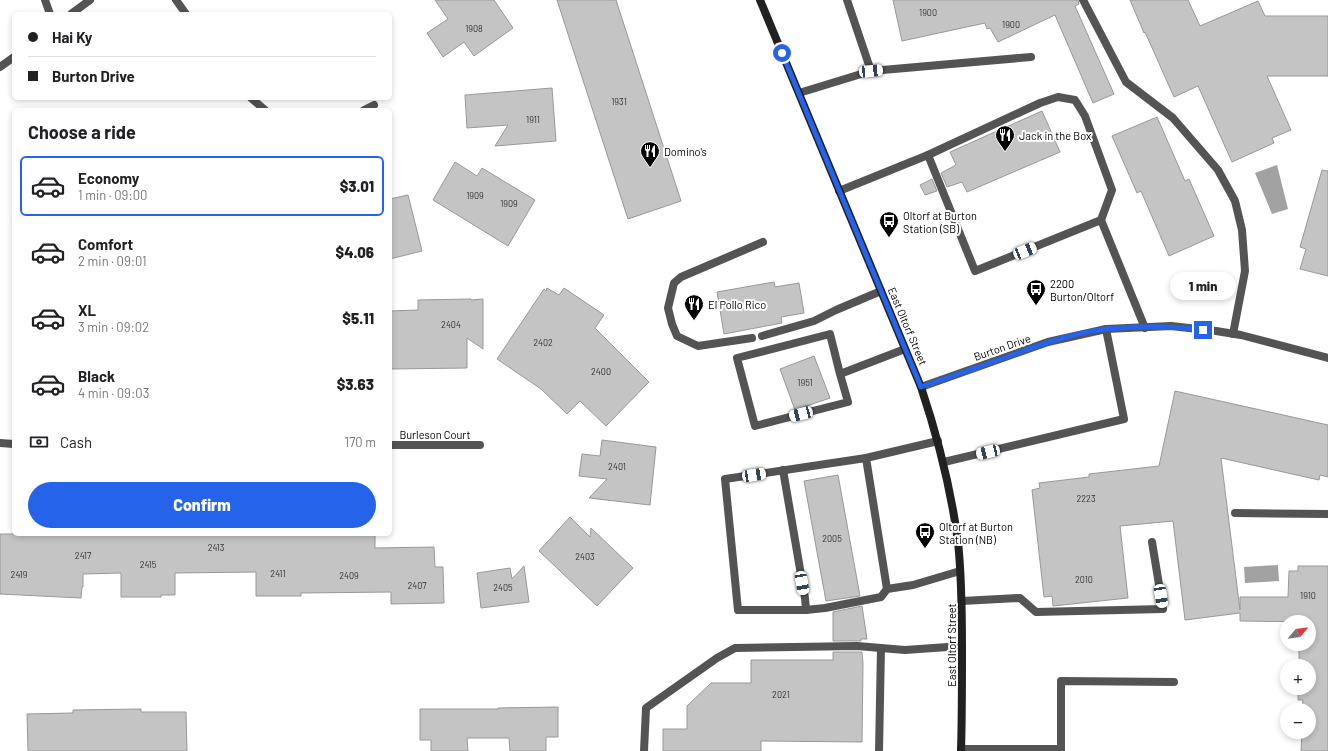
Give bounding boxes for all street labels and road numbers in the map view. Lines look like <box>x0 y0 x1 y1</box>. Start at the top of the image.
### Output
street label: East Oltorf Street <box>886 285 930 367</box>
street label: Burton Drive <box>972 331 1032 363</box>
street label: Burleson Court <box>399 428 471 441</box>
street label: East Oltorf Street <box>945 603 958 687</box>

